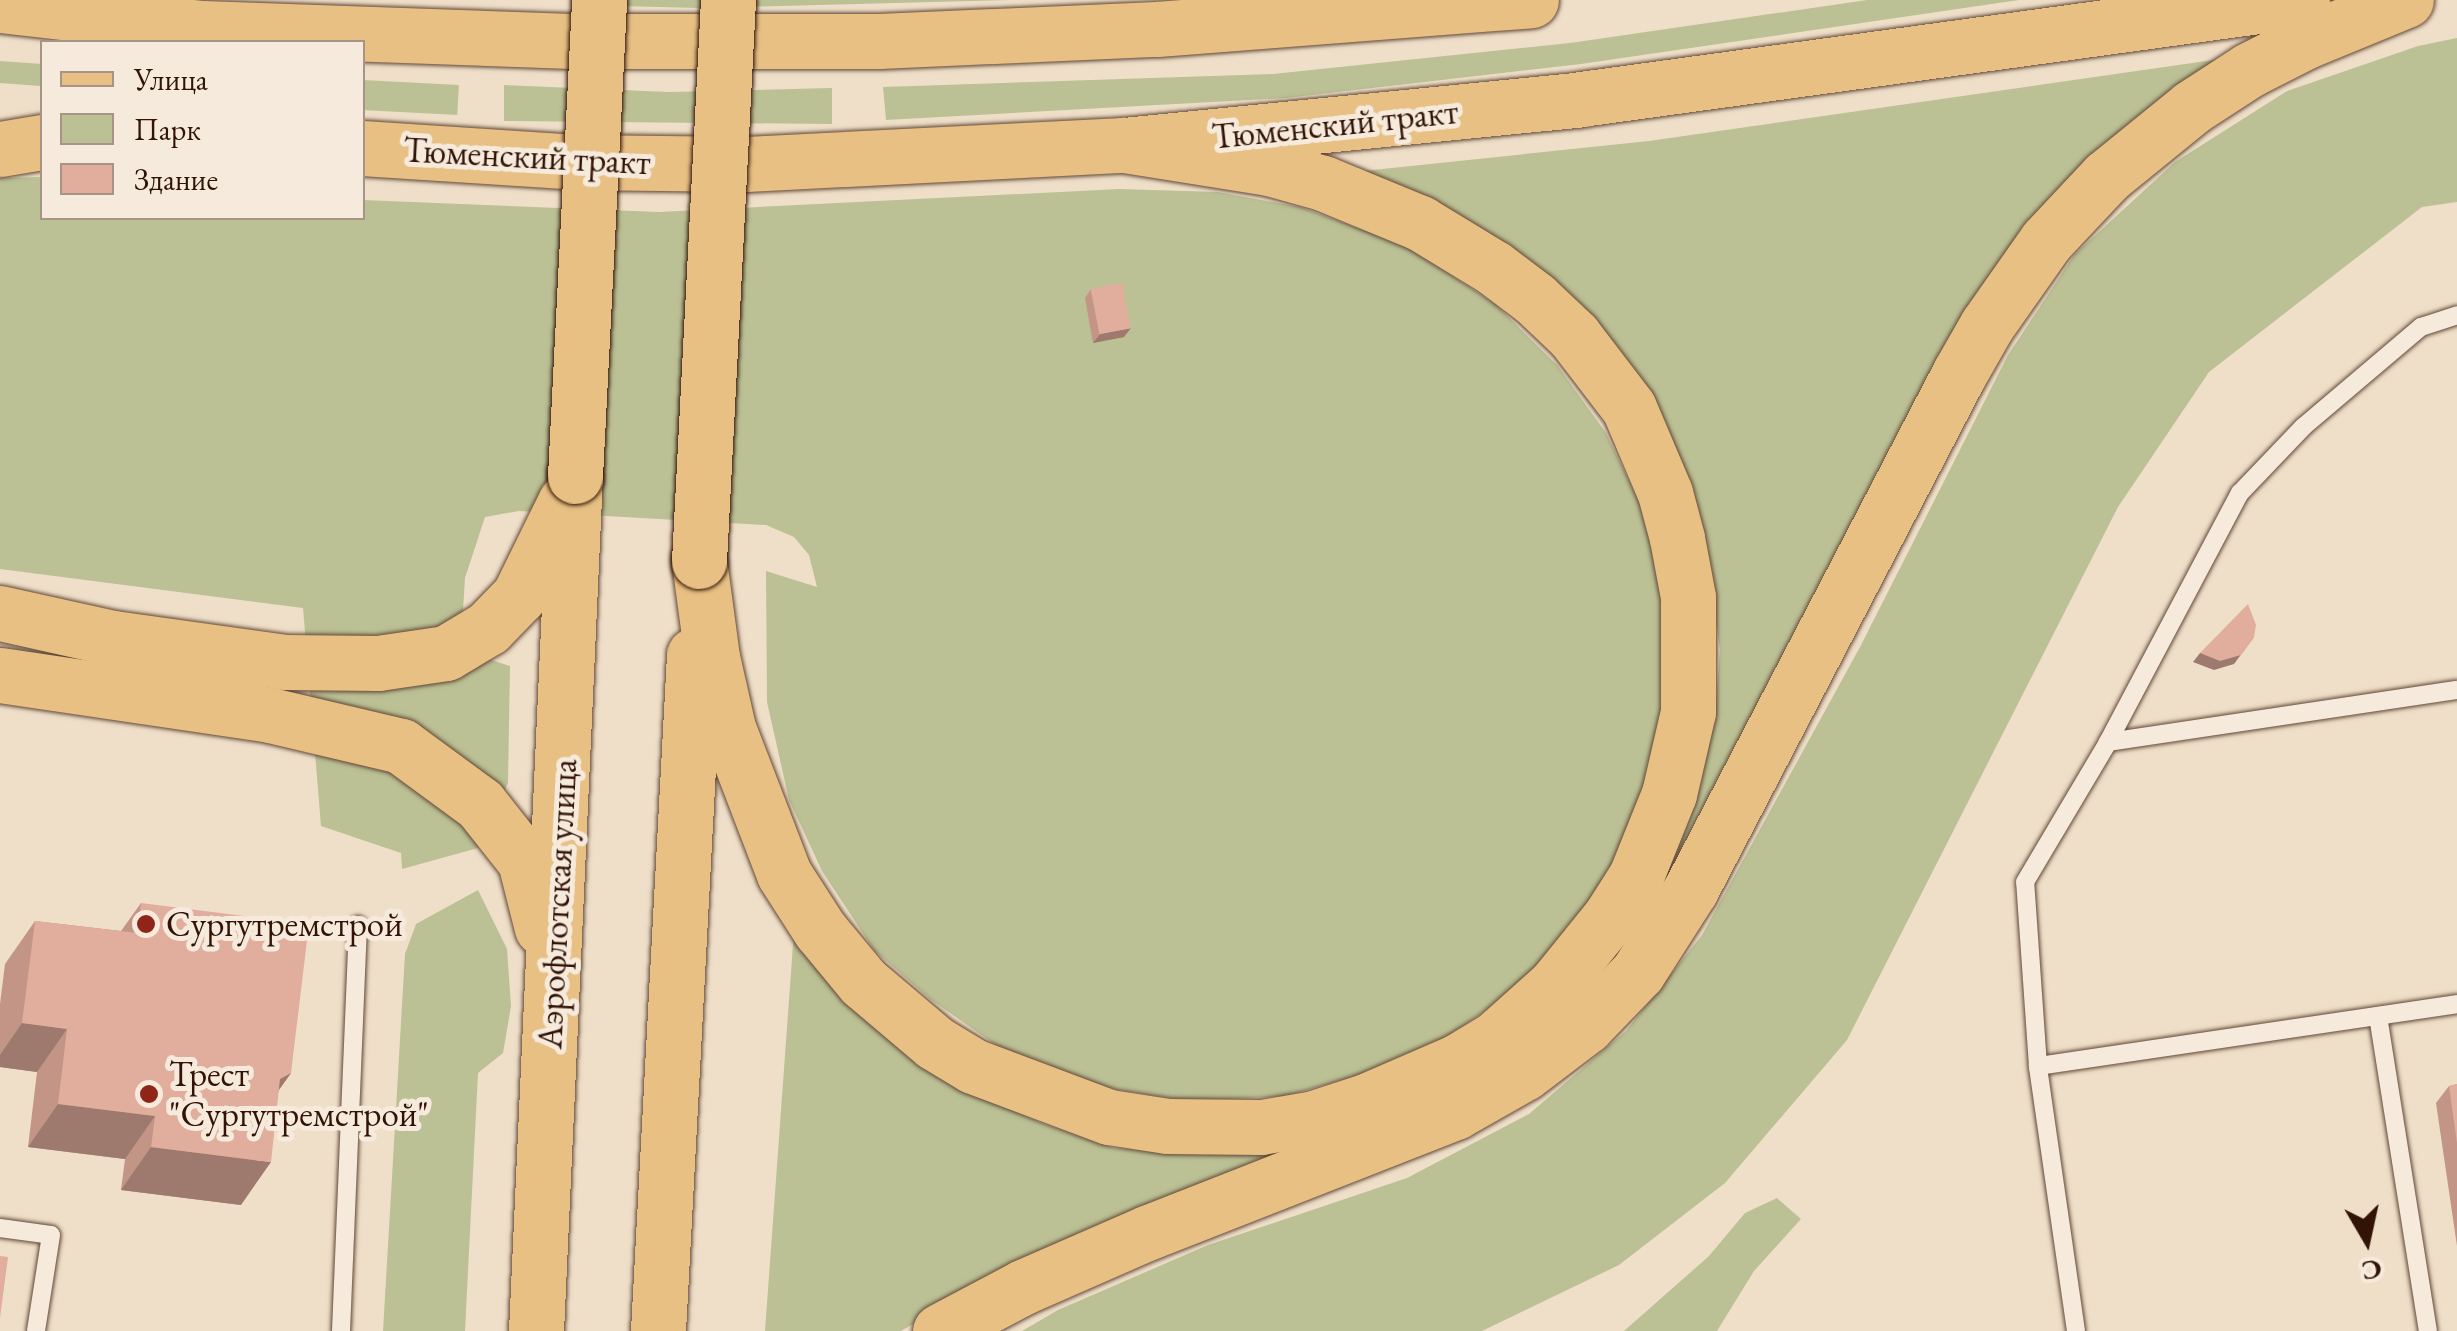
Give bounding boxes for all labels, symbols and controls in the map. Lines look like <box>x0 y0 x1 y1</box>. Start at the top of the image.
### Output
legend <box>40 40 365 220</box>
text: Улица <box>134 60 208 99</box>
street label: Тюменский тракт <box>1210 90 1460 158</box>
text: Парк <box>134 110 201 149</box>
street label: Тюменский тракт <box>402 129 652 183</box>
text: Здание <box>134 160 218 199</box>
street label: Аэрофлотская улица <box>528 758 586 1050</box>
place label: Сургутремстрой <box>166 903 403 945</box>
marker: Сургутремстрой <box>135 913 157 935</box>
place label: Трест "Сургутремстрой" <box>169 1053 429 1135</box>
marker: Трест "Сургутремстрой" <box>138 1083 160 1105</box>
north arrow <box>2317 1191 2417 1291</box>
text: С <box>2359 1251 2384 1290</box>

